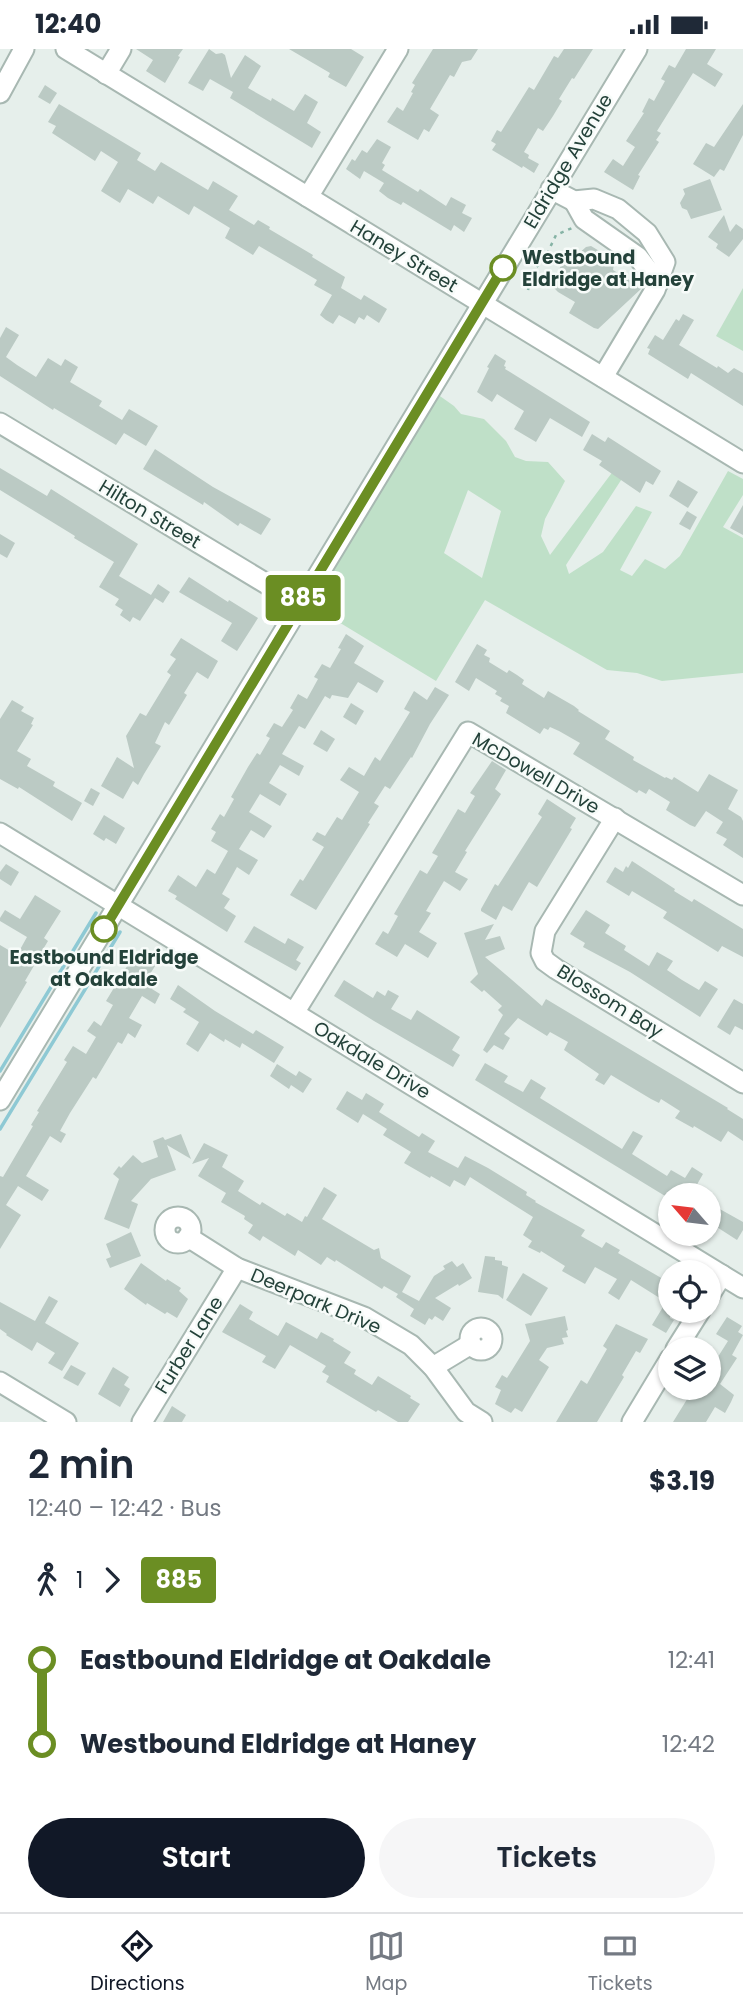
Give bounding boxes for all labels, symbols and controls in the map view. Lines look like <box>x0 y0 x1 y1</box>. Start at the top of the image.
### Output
text: 12:40 <box>35 6 102 42</box>
street label: Eldridge Avenue <box>517 89 619 233</box>
street label: Haney Street <box>345 213 463 299</box>
place label: Westbound Eldridge at Haney <box>522 244 695 293</box>
marker: Westbound Eldridge at Haney <box>490 255 516 281</box>
street label: Hilton Street <box>94 473 206 555</box>
line badge: 885 <box>263 575 343 621</box>
text: 885 <box>280 581 326 614</box>
street label: McDowell Drive <box>467 726 605 820</box>
marker: Eastbound Eldridge at Oakdale <box>91 916 117 942</box>
place label: Eastbound Eldridge at Oakdale <box>9 944 199 993</box>
street label: Blossom Bay <box>552 958 668 1044</box>
street label: Oakdale Drive <box>308 1014 436 1106</box>
north arrow <box>658 1183 721 1246</box>
map controls <box>658 1183 721 1400</box>
button: locate <box>658 1260 721 1323</box>
street label: Deerpark Drive <box>247 1261 385 1341</box>
street label: Furber Lane <box>148 1291 230 1399</box>
button: layers <box>658 1337 721 1400</box>
text: 2 min <box>28 1438 134 1491</box>
text: $3.19 <box>649 1463 715 1499</box>
text: 12:40 – 12:42 · Bus <box>28 1492 221 1524</box>
icon: walk <box>28 1561 66 1599</box>
icon: forward <box>93 1561 131 1599</box>
text: 885 <box>155 1563 202 1596</box>
text: 1 <box>76 1564 83 1596</box>
text: Eastbound Eldridge at Oakdale <box>80 1642 491 1678</box>
text: 12:41 <box>668 1644 715 1676</box>
text: Westbound Eldridge at Haney <box>80 1726 476 1762</box>
text: 12:42 <box>662 1728 715 1760</box>
button: Start <box>28 1818 365 1898</box>
button: Tickets <box>379 1818 715 1898</box>
tab: Directions <box>90 1927 185 1998</box>
tab: Map <box>365 1927 407 1998</box>
tab: Tickets <box>588 1927 653 1998</box>

